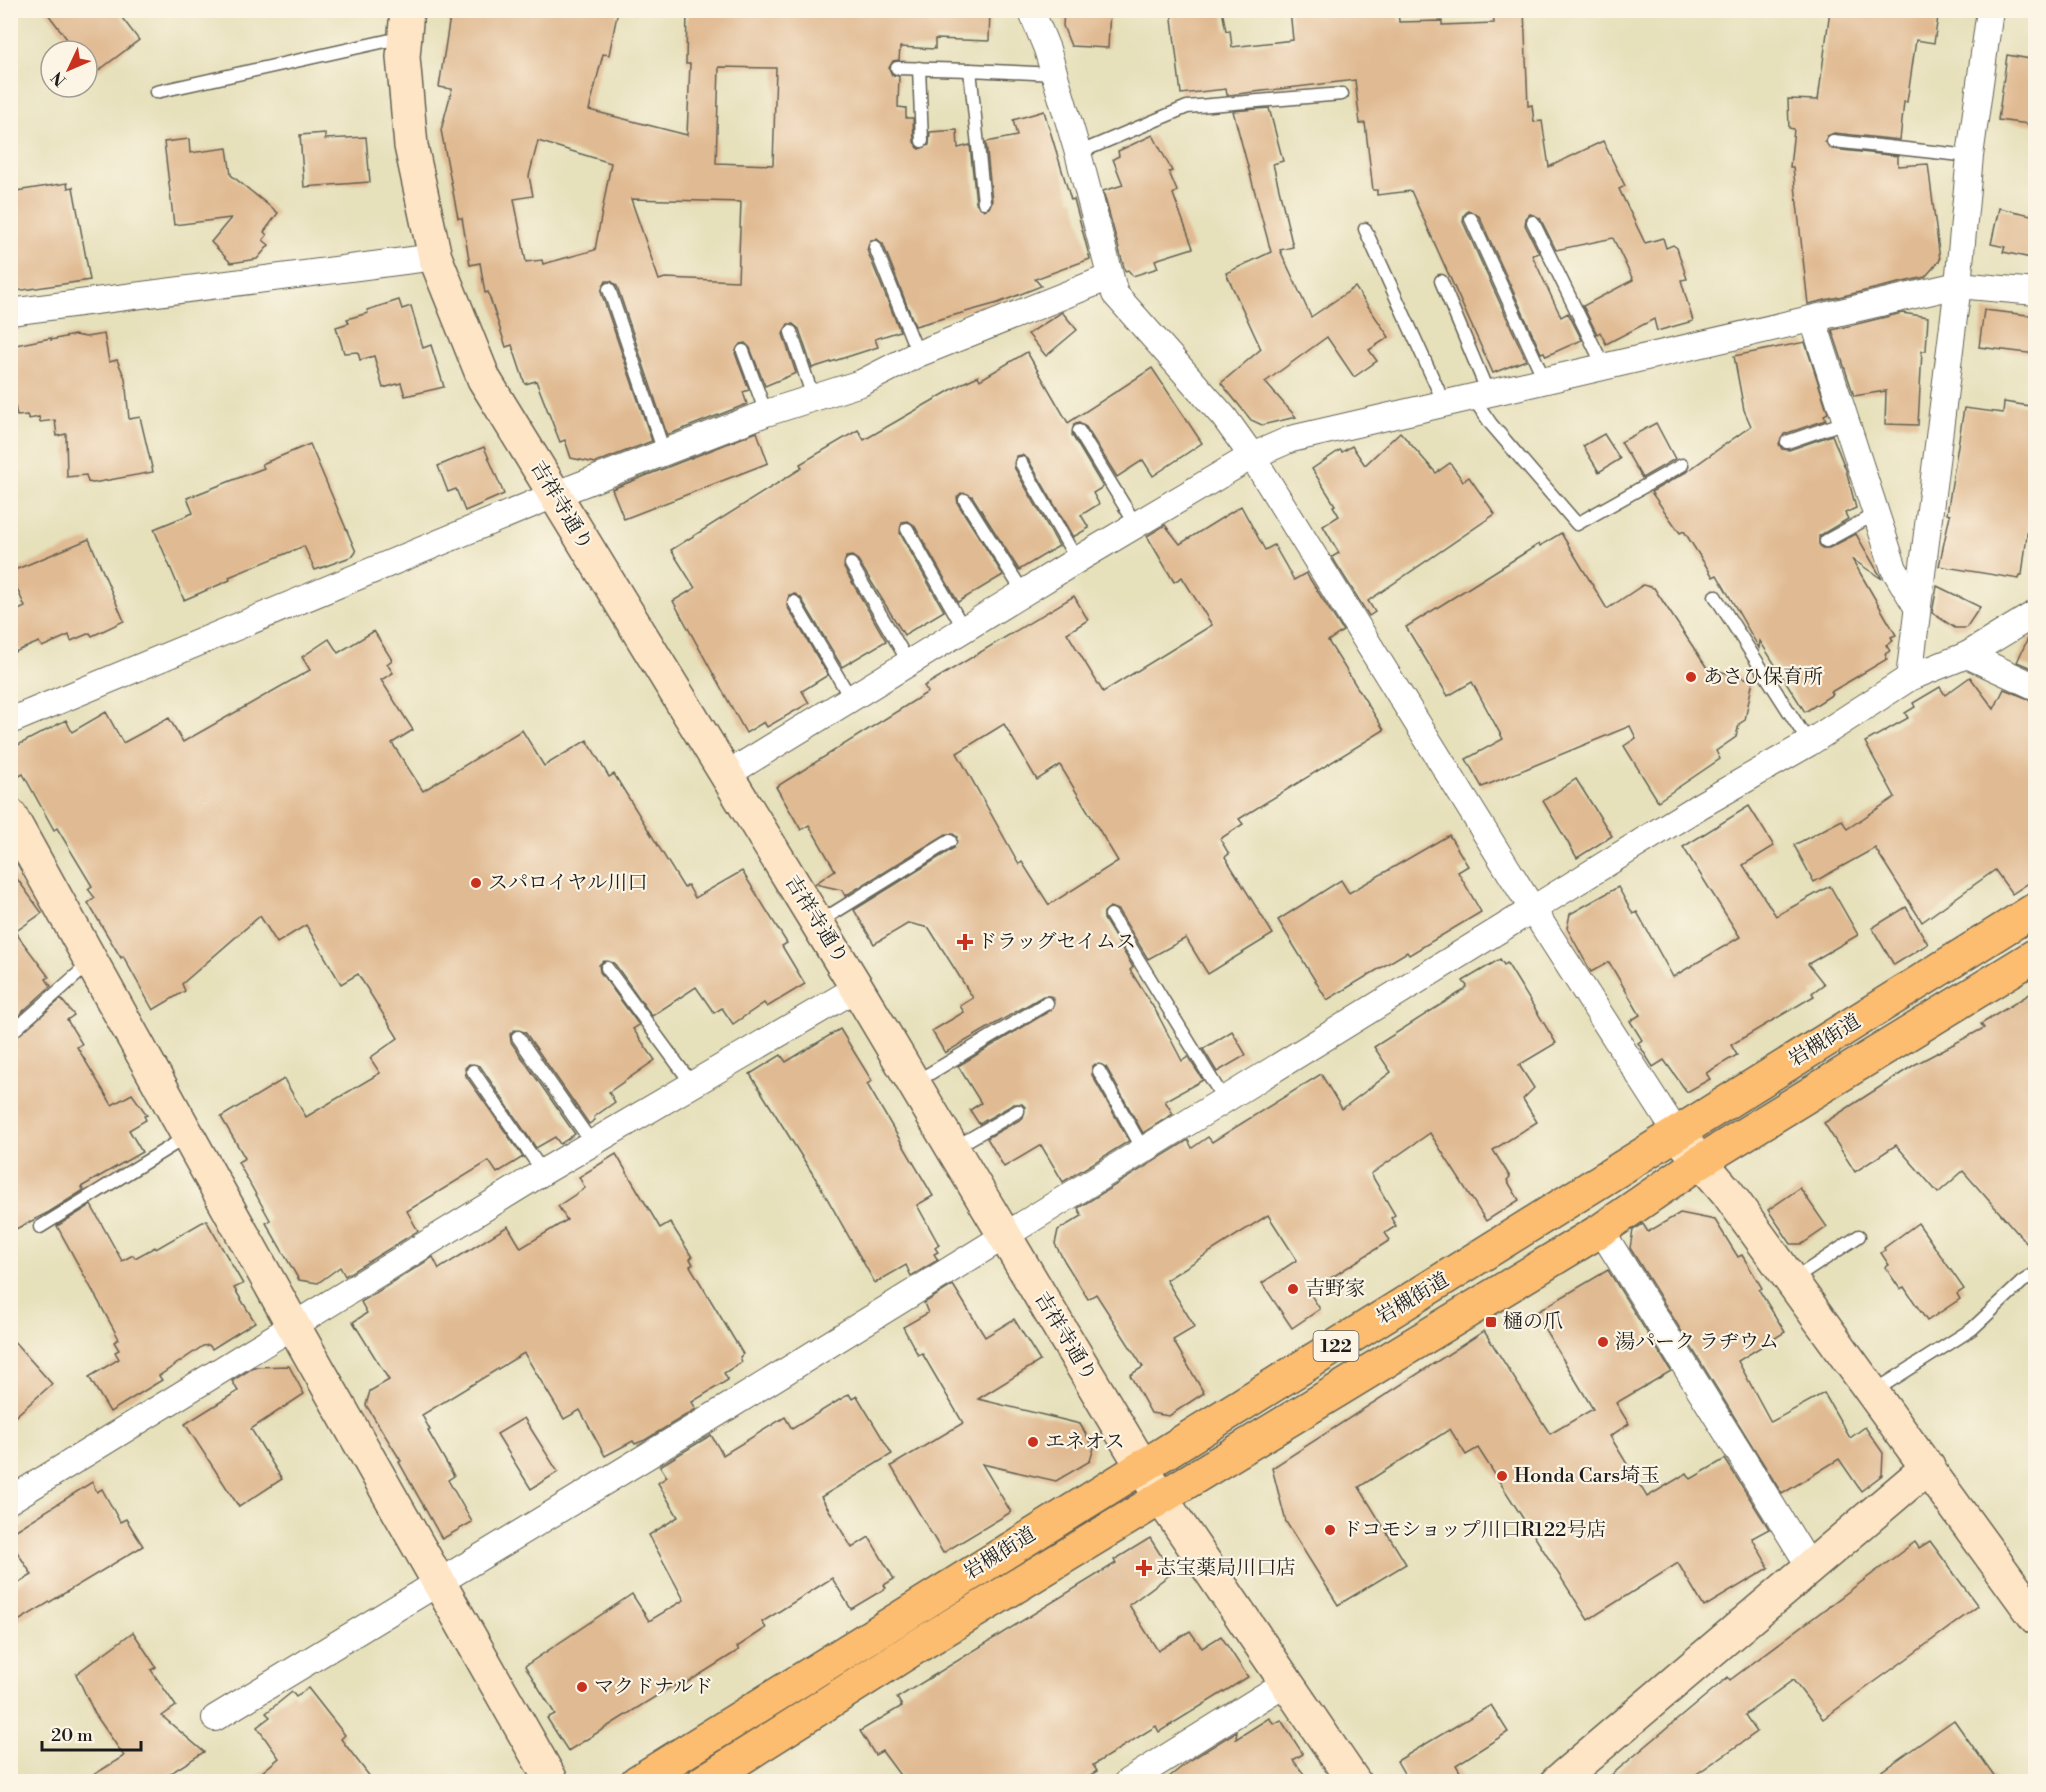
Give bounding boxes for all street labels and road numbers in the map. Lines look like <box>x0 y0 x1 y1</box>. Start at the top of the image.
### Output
street label: 吉祥寺通り <box>525 457 597 555</box>
street label: 吉祥寺通り <box>779 871 853 969</box>
street label: 岩槻街道 <box>1784 1009 1866 1073</box>
street label: 岩槻街道 <box>1372 1268 1454 1330</box>
street label: 吉祥寺通り <box>1029 1288 1101 1386</box>
road number: 122 <box>1314 1331 1358 1361</box>
street label: 岩槻街道 <box>959 1522 1041 1586</box>

